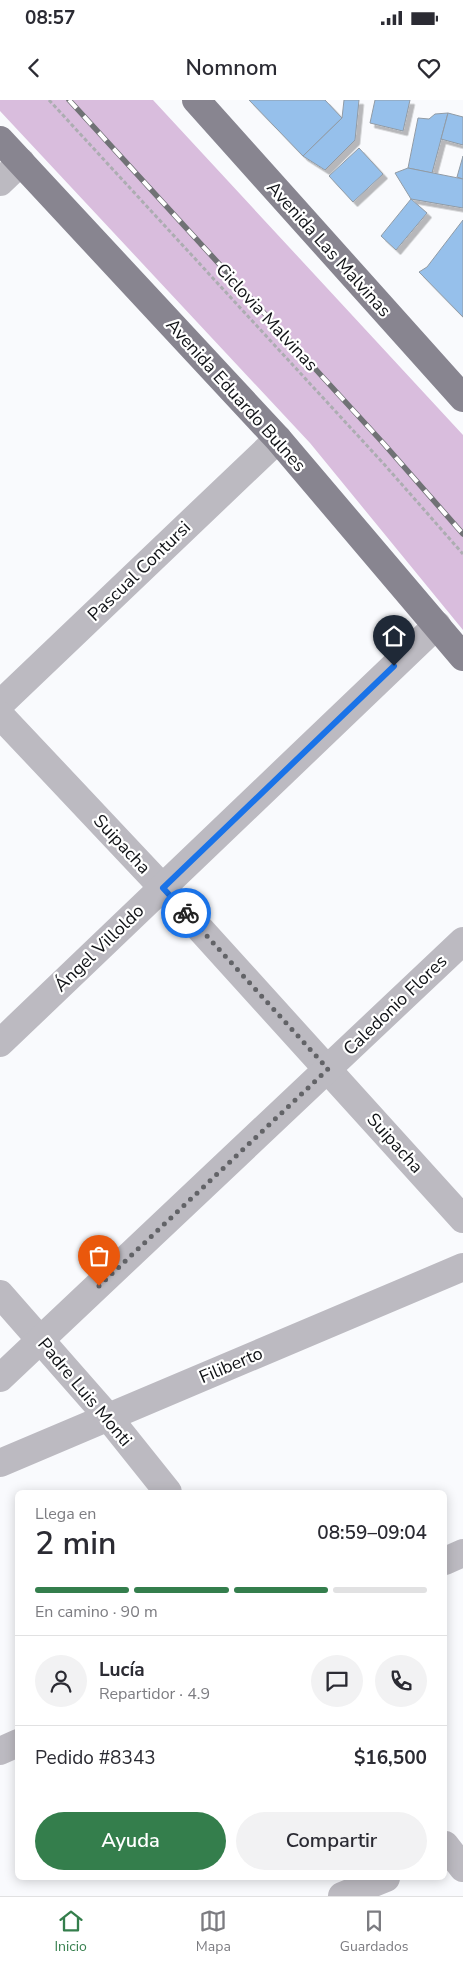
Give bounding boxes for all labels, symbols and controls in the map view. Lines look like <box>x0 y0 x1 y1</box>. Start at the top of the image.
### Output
text: 08:57 <box>25 5 75 31</box>
text: Nomnom <box>186 53 277 83</box>
icon: back <box>20 54 48 82</box>
icon: heart <box>415 54 443 82</box>
street label: Avenida Las Malvinas <box>262 176 396 322</box>
street label: Ciclovia Malvinas <box>211 258 323 376</box>
street label: Avenida Eduardo Bulnes <box>161 313 311 477</box>
street label: Pascual Contursi <box>82 516 196 626</box>
pin <box>373 615 415 666</box>
icon: home <box>380 622 408 650</box>
street label: Suipacha <box>88 809 156 879</box>
courier <box>161 888 211 938</box>
street label: Ángel Villoldo <box>49 899 149 997</box>
icon: bike <box>172 899 200 927</box>
street label: Caledonio Flores <box>338 949 452 1061</box>
street label: Suipacha <box>361 1108 429 1178</box>
pin <box>78 1235 120 1286</box>
icon: bag <box>85 1242 113 1270</box>
street label: Padre Luis Monti <box>32 1333 138 1451</box>
street label: Filiberto <box>196 1341 266 1389</box>
text: Llega en <box>35 1503 96 1525</box>
text: 08:59–09:04 <box>317 1520 427 1546</box>
text: 2 min <box>35 1522 117 1565</box>
text: En camino · 90 m <box>35 1601 158 1623</box>
button: person <box>35 1655 87 1707</box>
button: chat <box>311 1655 363 1707</box>
button: phone <box>375 1655 427 1707</box>
text: Lucía <box>99 1657 145 1683</box>
text: Repartidor · 4.9 <box>99 1683 210 1705</box>
text: Pedido #8343 <box>35 1745 156 1771</box>
text: $16,500 <box>354 1745 427 1771</box>
button: Ayuda <box>35 1812 226 1870</box>
button: Compartir <box>236 1812 427 1870</box>
tab: Inicio <box>55 1907 87 1956</box>
tab: Mapa <box>196 1907 231 1956</box>
tab: Guardados <box>340 1907 408 1956</box>

